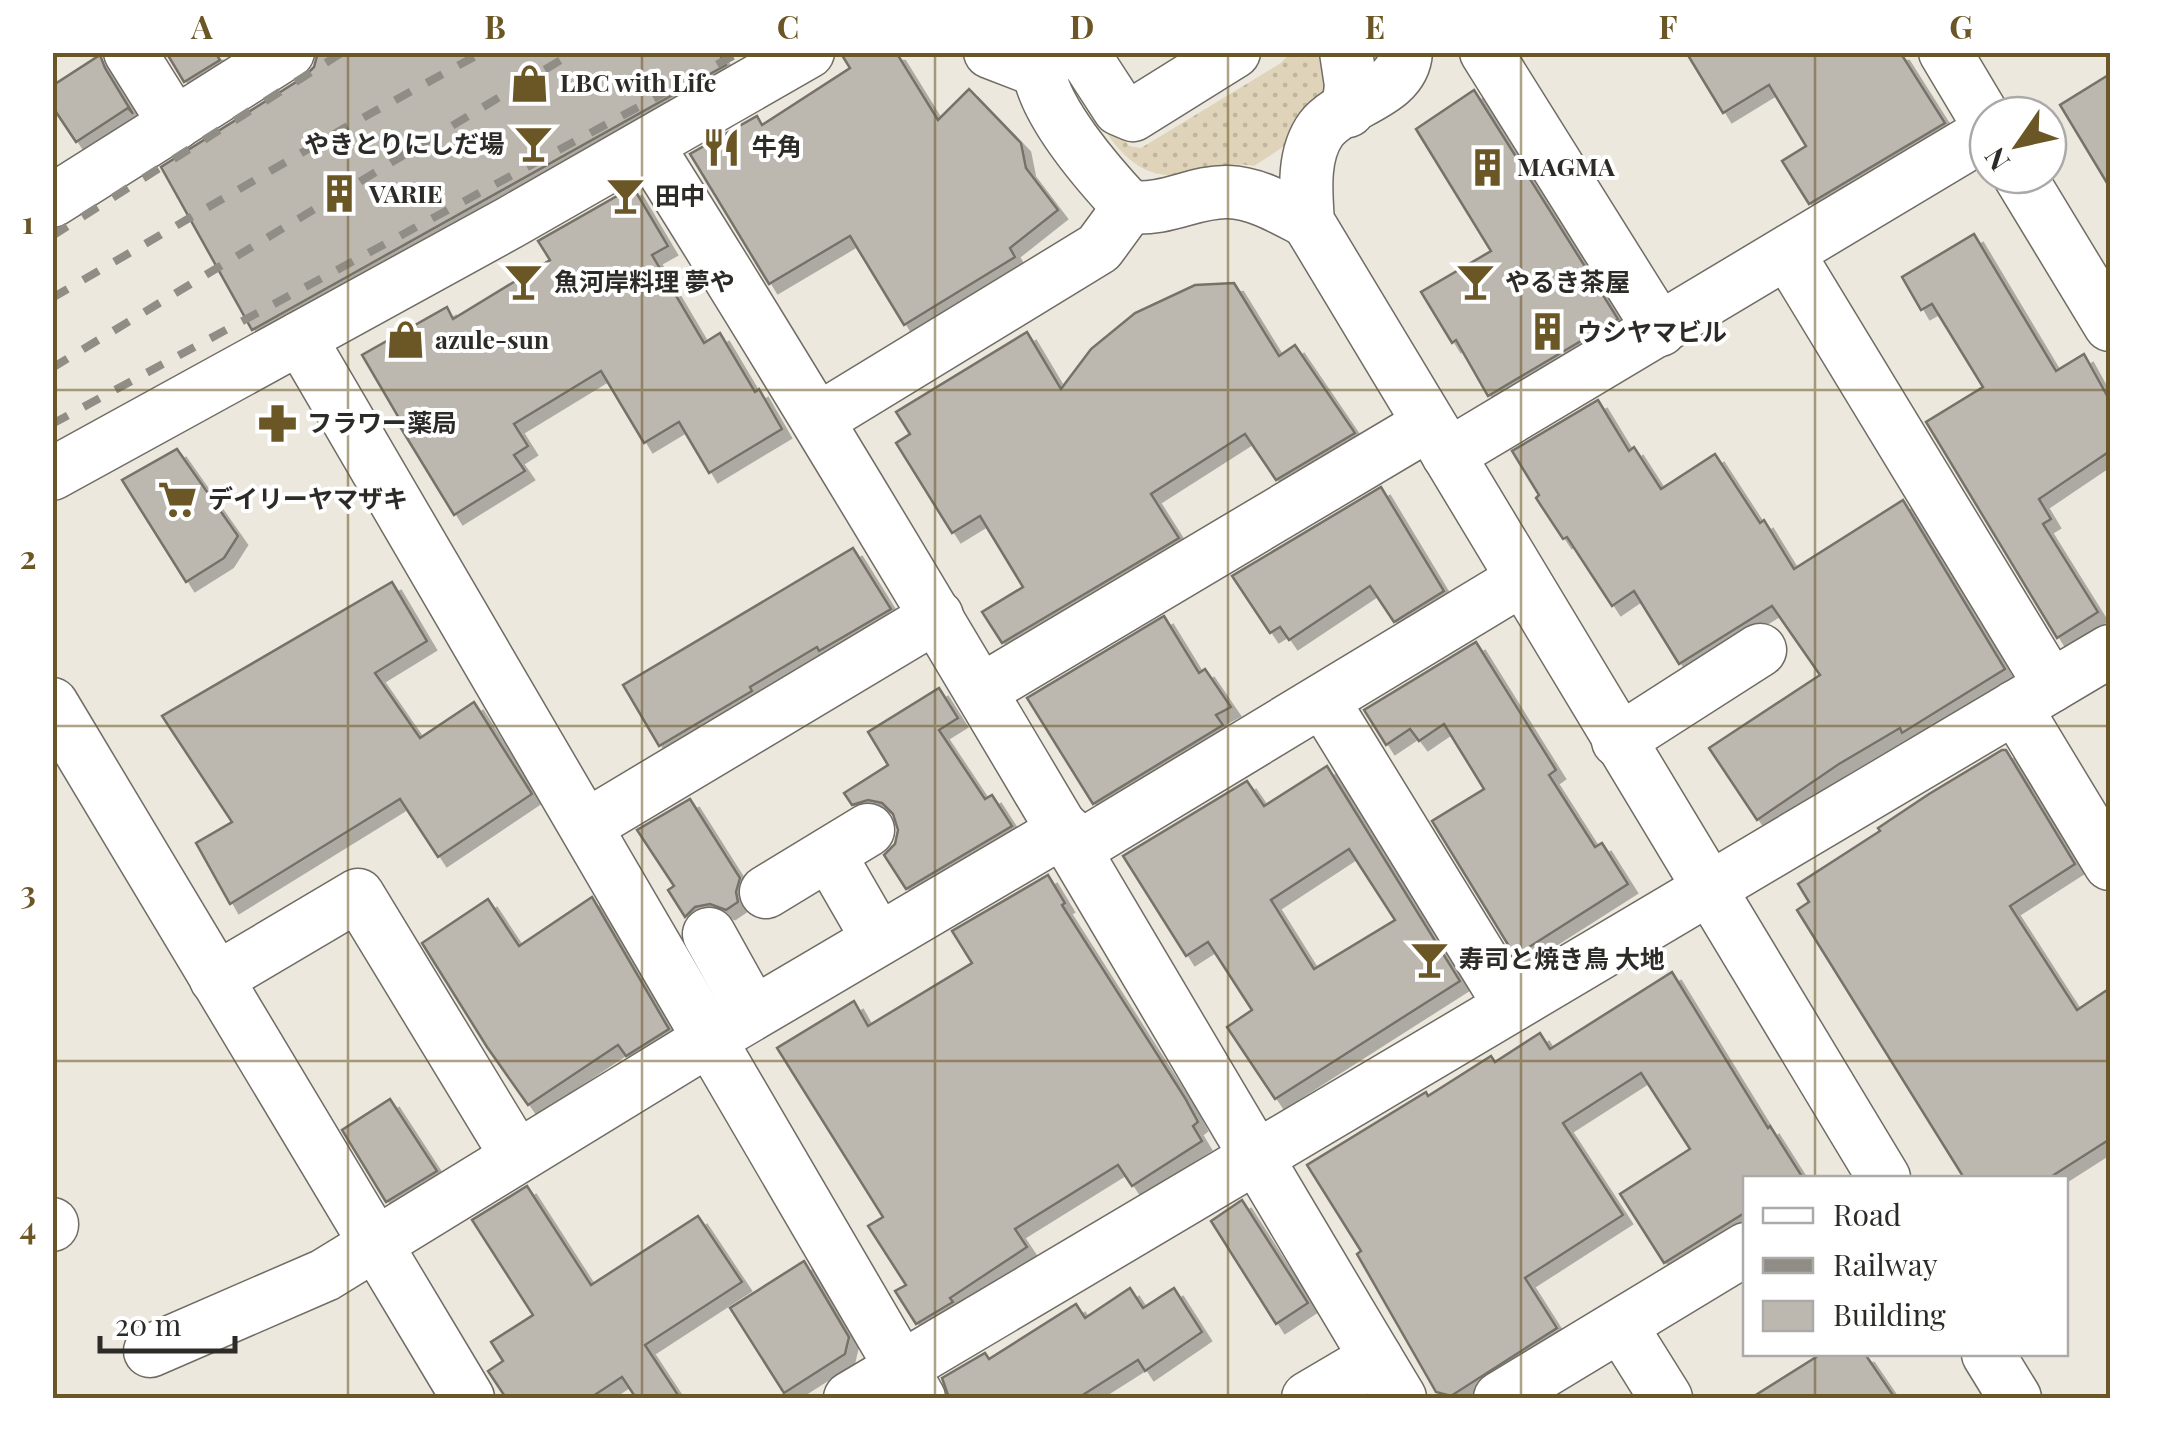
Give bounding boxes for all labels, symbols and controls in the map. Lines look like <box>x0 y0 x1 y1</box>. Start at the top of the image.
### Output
text: A <box>190 4 213 47</box>
text: B <box>484 4 506 47</box>
text: C <box>777 4 799 47</box>
text: D <box>1070 4 1094 47</box>
text: E <box>1365 4 1385 47</box>
text: F <box>1659 4 1678 47</box>
text: G <box>1949 4 1973 47</box>
shop icon: LBC with Life <box>509 62 551 104</box>
place label: LBC with Life <box>560 65 716 98</box>
north arrow <box>1968 95 2068 195</box>
bar icon: やきとりにしだ場 <box>513 123 555 165</box>
place label: やきとりにしだ場 <box>304 126 504 159</box>
restaurant icon: 牛角 <box>701 126 743 168</box>
place label: 牛角 <box>752 129 802 162</box>
text: N <box>1975 141 2017 179</box>
building icon: MAGMA <box>1466 146 1508 188</box>
place label: MAGMA <box>1517 149 1615 182</box>
building icon: VARIE <box>318 173 360 215</box>
bar icon: 田中 <box>604 175 646 217</box>
place label: VARIE <box>368 176 443 209</box>
place label: 田中 <box>655 178 705 211</box>
text: 1 <box>22 199 34 242</box>
bar icon: 魚河岸料理 夢や <box>503 261 545 303</box>
bar icon: やるき茶屋 <box>1454 261 1496 303</box>
place label: 魚河岸料理 夢や <box>554 264 735 297</box>
place label: やるき茶屋 <box>1505 264 1630 297</box>
building icon: ウシヤマビル <box>1526 311 1568 353</box>
place label: ウシヤマビル <box>1577 314 1727 347</box>
shop icon: azule-sun <box>384 319 426 361</box>
place label: azule-sun <box>435 322 550 355</box>
pharmacy icon: フラワー薬局 <box>256 402 298 444</box>
place label: フラワー薬局 <box>307 405 457 438</box>
supermarket icon: デイリーヤマザキ <box>157 478 199 520</box>
place label: デイリーヤマザキ <box>208 481 408 514</box>
text: 2 <box>20 534 36 577</box>
text: 3 <box>20 869 36 912</box>
bar icon: 寿司と焼き鳥 大地 <box>1408 938 1450 980</box>
place label: 寿司と焼き鳥 大地 <box>1459 941 1665 974</box>
legend <box>1743 1176 2068 1356</box>
text: Road <box>1833 1194 1901 1234</box>
text: 4 <box>20 1205 36 1248</box>
text: Railway <box>1833 1244 1938 1284</box>
scale bar <box>100 1291 235 1353</box>
text: Building <box>1833 1294 1946 1334</box>
text: 20 m <box>115 1304 182 1344</box>

